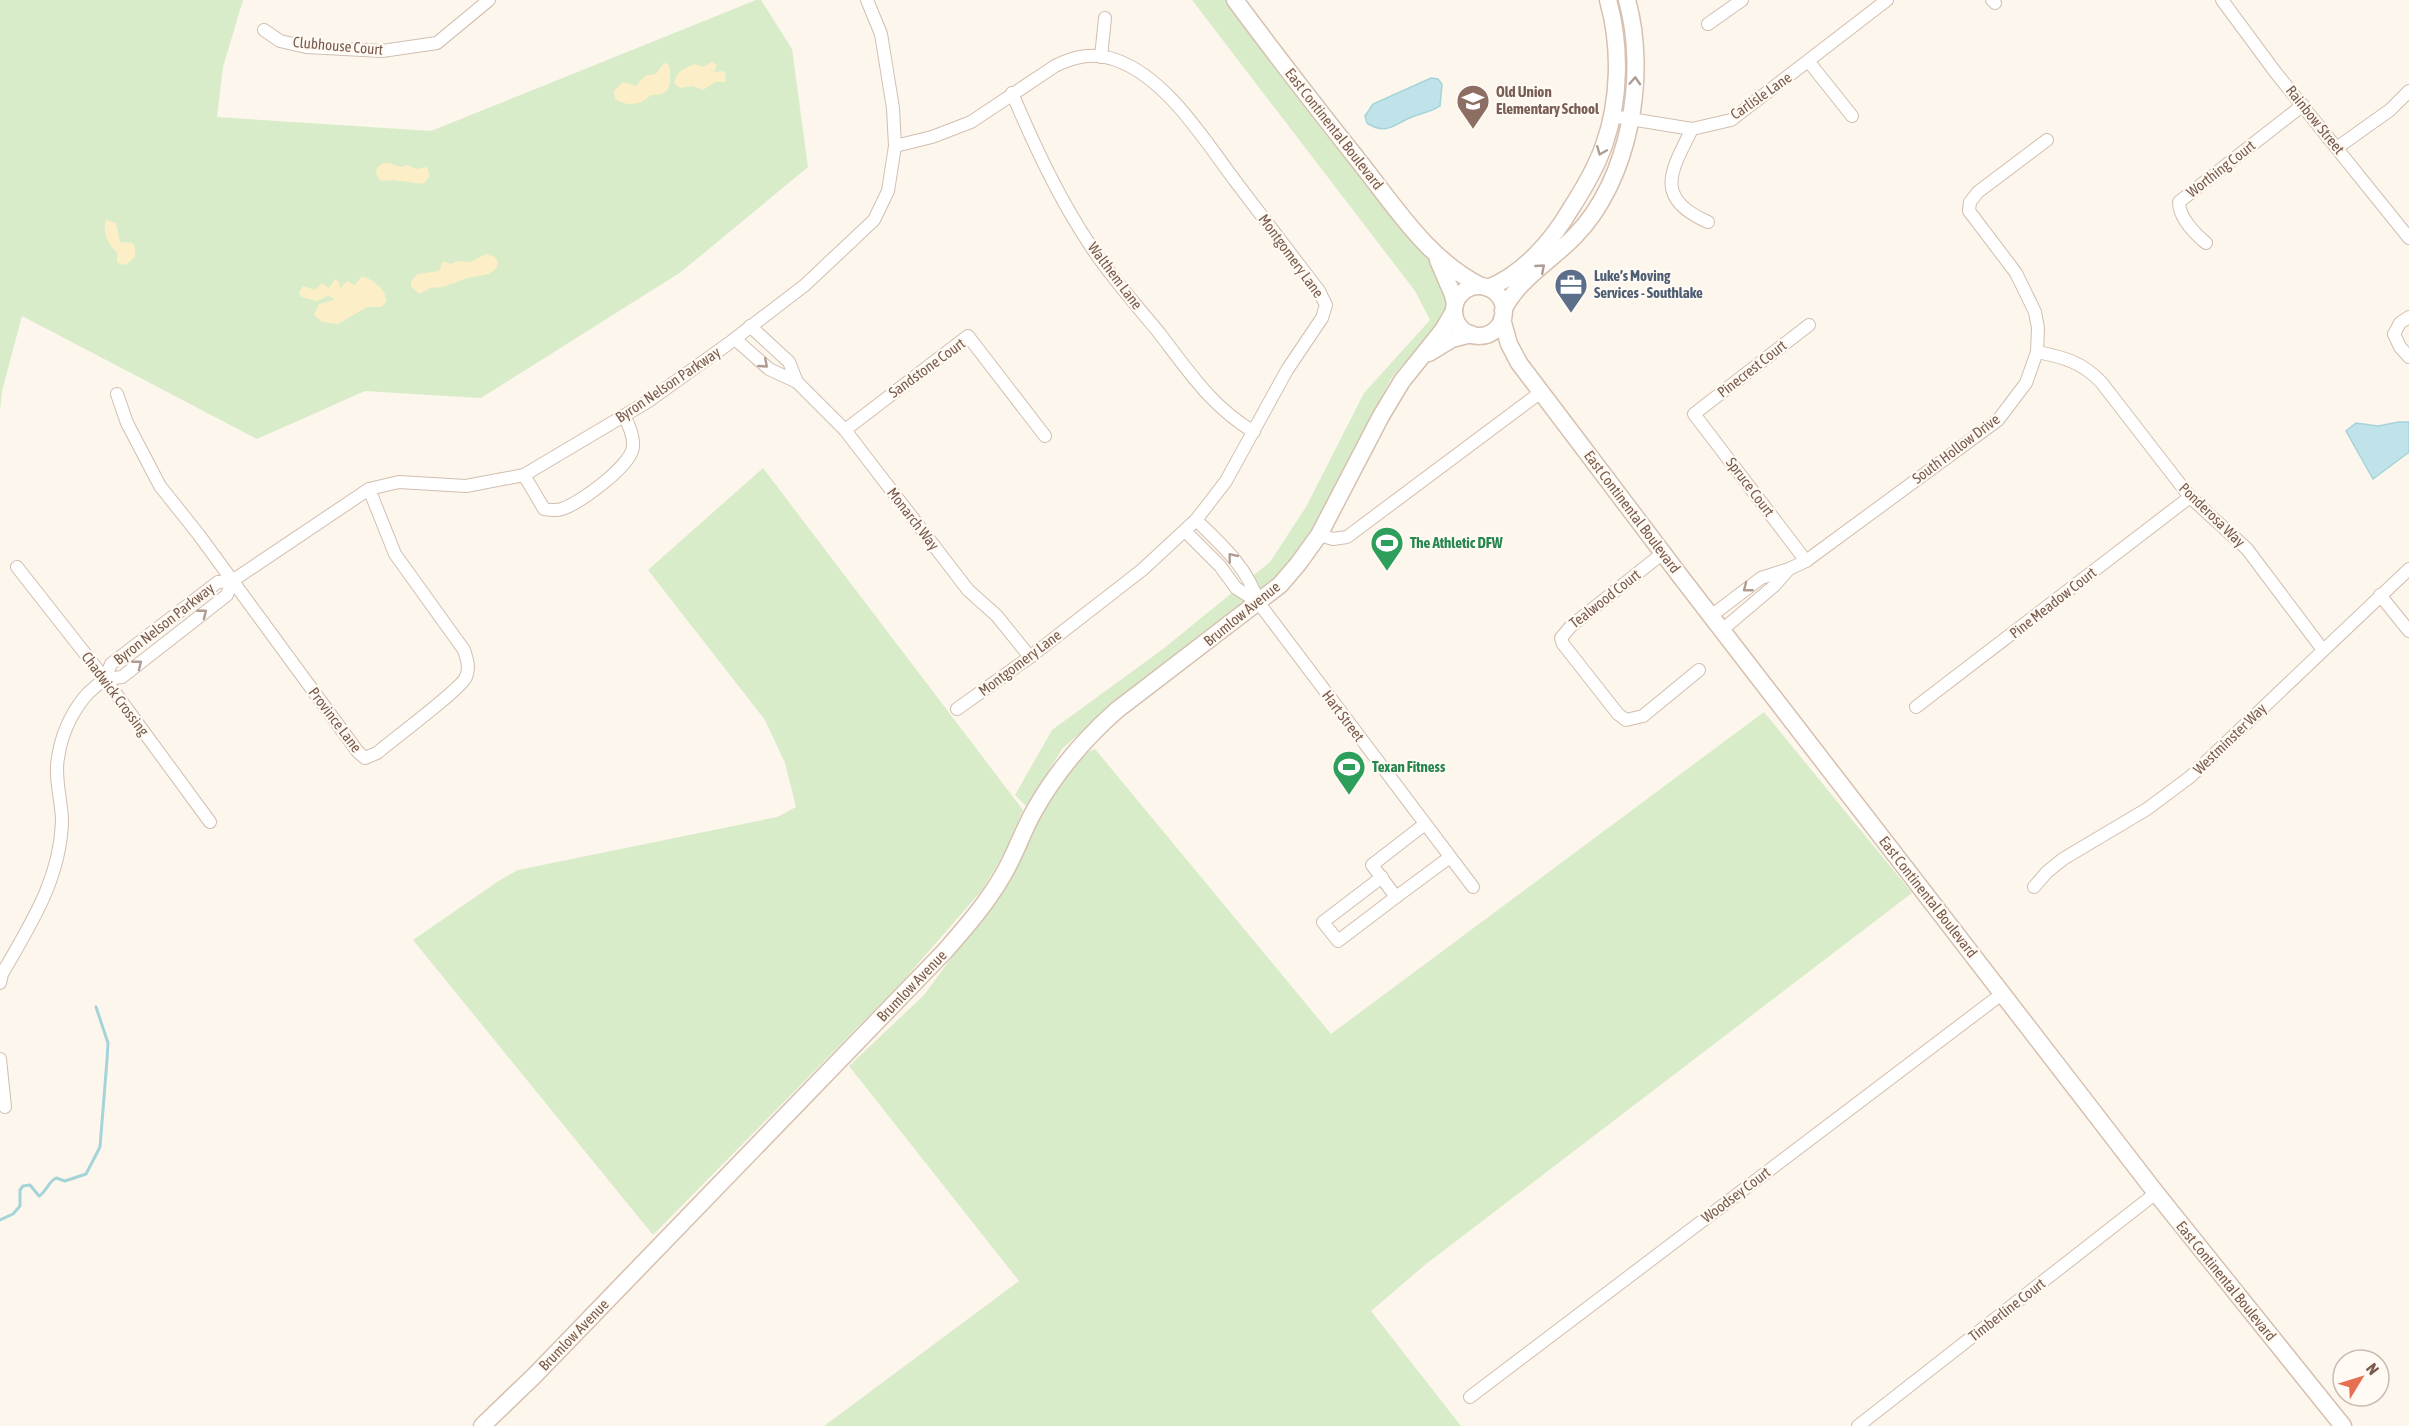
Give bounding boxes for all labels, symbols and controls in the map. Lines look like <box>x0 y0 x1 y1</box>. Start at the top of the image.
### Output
street label: Clubhouse Court <box>292 33 384 58</box>
street label: East Continental Boulevard <box>1282 65 1387 193</box>
street label: Carlisle Lane <box>1727 68 1795 123</box>
one-way arrow <box>1628 76 1641 85</box>
street label: Rainbow Street <box>2283 82 2348 157</box>
school or university icon: Old Union Elementary School <box>1455 83 1491 130</box>
place label: Old Union Elementary School <box>1496 83 1600 117</box>
street label: Worthing Court <box>2183 137 2258 201</box>
one-way arrow <box>1596 145 1608 156</box>
street label: Montgomery Lane <box>1255 211 1327 301</box>
street label: Walthem Lane <box>1085 239 1146 313</box>
one-way arrow <box>1534 264 1545 275</box>
office icon: Luke’s Moving Services - Southlake <box>1553 267 1589 314</box>
place label: Luke’s Moving Services - Southlake <box>1594 267 1703 301</box>
street label: Sandstone Court <box>885 334 968 401</box>
street label: Pinecrest Court <box>1714 336 1789 401</box>
street label: Byron Nelson Parkway <box>612 343 723 426</box>
one-way arrow <box>757 356 768 367</box>
street label: South Hollow Drive <box>1909 410 2003 487</box>
street label: East Continental Boulevard <box>1581 447 1684 576</box>
street label: Spruce Court <box>1723 454 1778 519</box>
street label: Ponderosa Way <box>2176 479 2249 550</box>
street label: Monarch Way <box>884 484 943 553</box>
sports icon: The Athletic DFW <box>1369 525 1405 572</box>
place label: The Athletic DFW <box>1410 534 1503 551</box>
one-way arrow <box>1229 553 1240 564</box>
street label: Pine Meadow Court <box>2006 564 2099 642</box>
street label: Tealwood Court <box>1566 566 1643 631</box>
street label: Brumlow Avenue <box>1200 578 1283 649</box>
street label: Byron Nelson Parkway <box>110 579 217 668</box>
one-way arrow <box>1743 580 1754 591</box>
one-way arrow <box>196 610 207 621</box>
street label: Montgomery Lane <box>975 626 1065 699</box>
street label: Chadwick Crossing <box>78 648 153 739</box>
one-way arrow <box>132 661 143 672</box>
street label: Province Lane <box>305 684 365 756</box>
street label: Hart Street <box>1319 687 1368 744</box>
street label: Westminster Way <box>2190 700 2270 778</box>
sports icon: Texan Fitness <box>1331 749 1367 796</box>
place label: Texan Fitness <box>1372 758 1446 775</box>
street label: East Continental Boulevard <box>1876 833 1981 961</box>
street label: Brumlow Avenue <box>873 946 950 1025</box>
street label: Woodsey Court <box>1698 1163 1773 1226</box>
street label: East Continental Boulevard <box>2173 1217 2280 1344</box>
street label: Timberline Court <box>1965 1275 2048 1345</box>
street label: Brumlow Avenue <box>535 1295 612 1374</box>
north arrow <box>2331 1348 2391 1408</box>
text: N <box>2363 1359 2383 1378</box>

